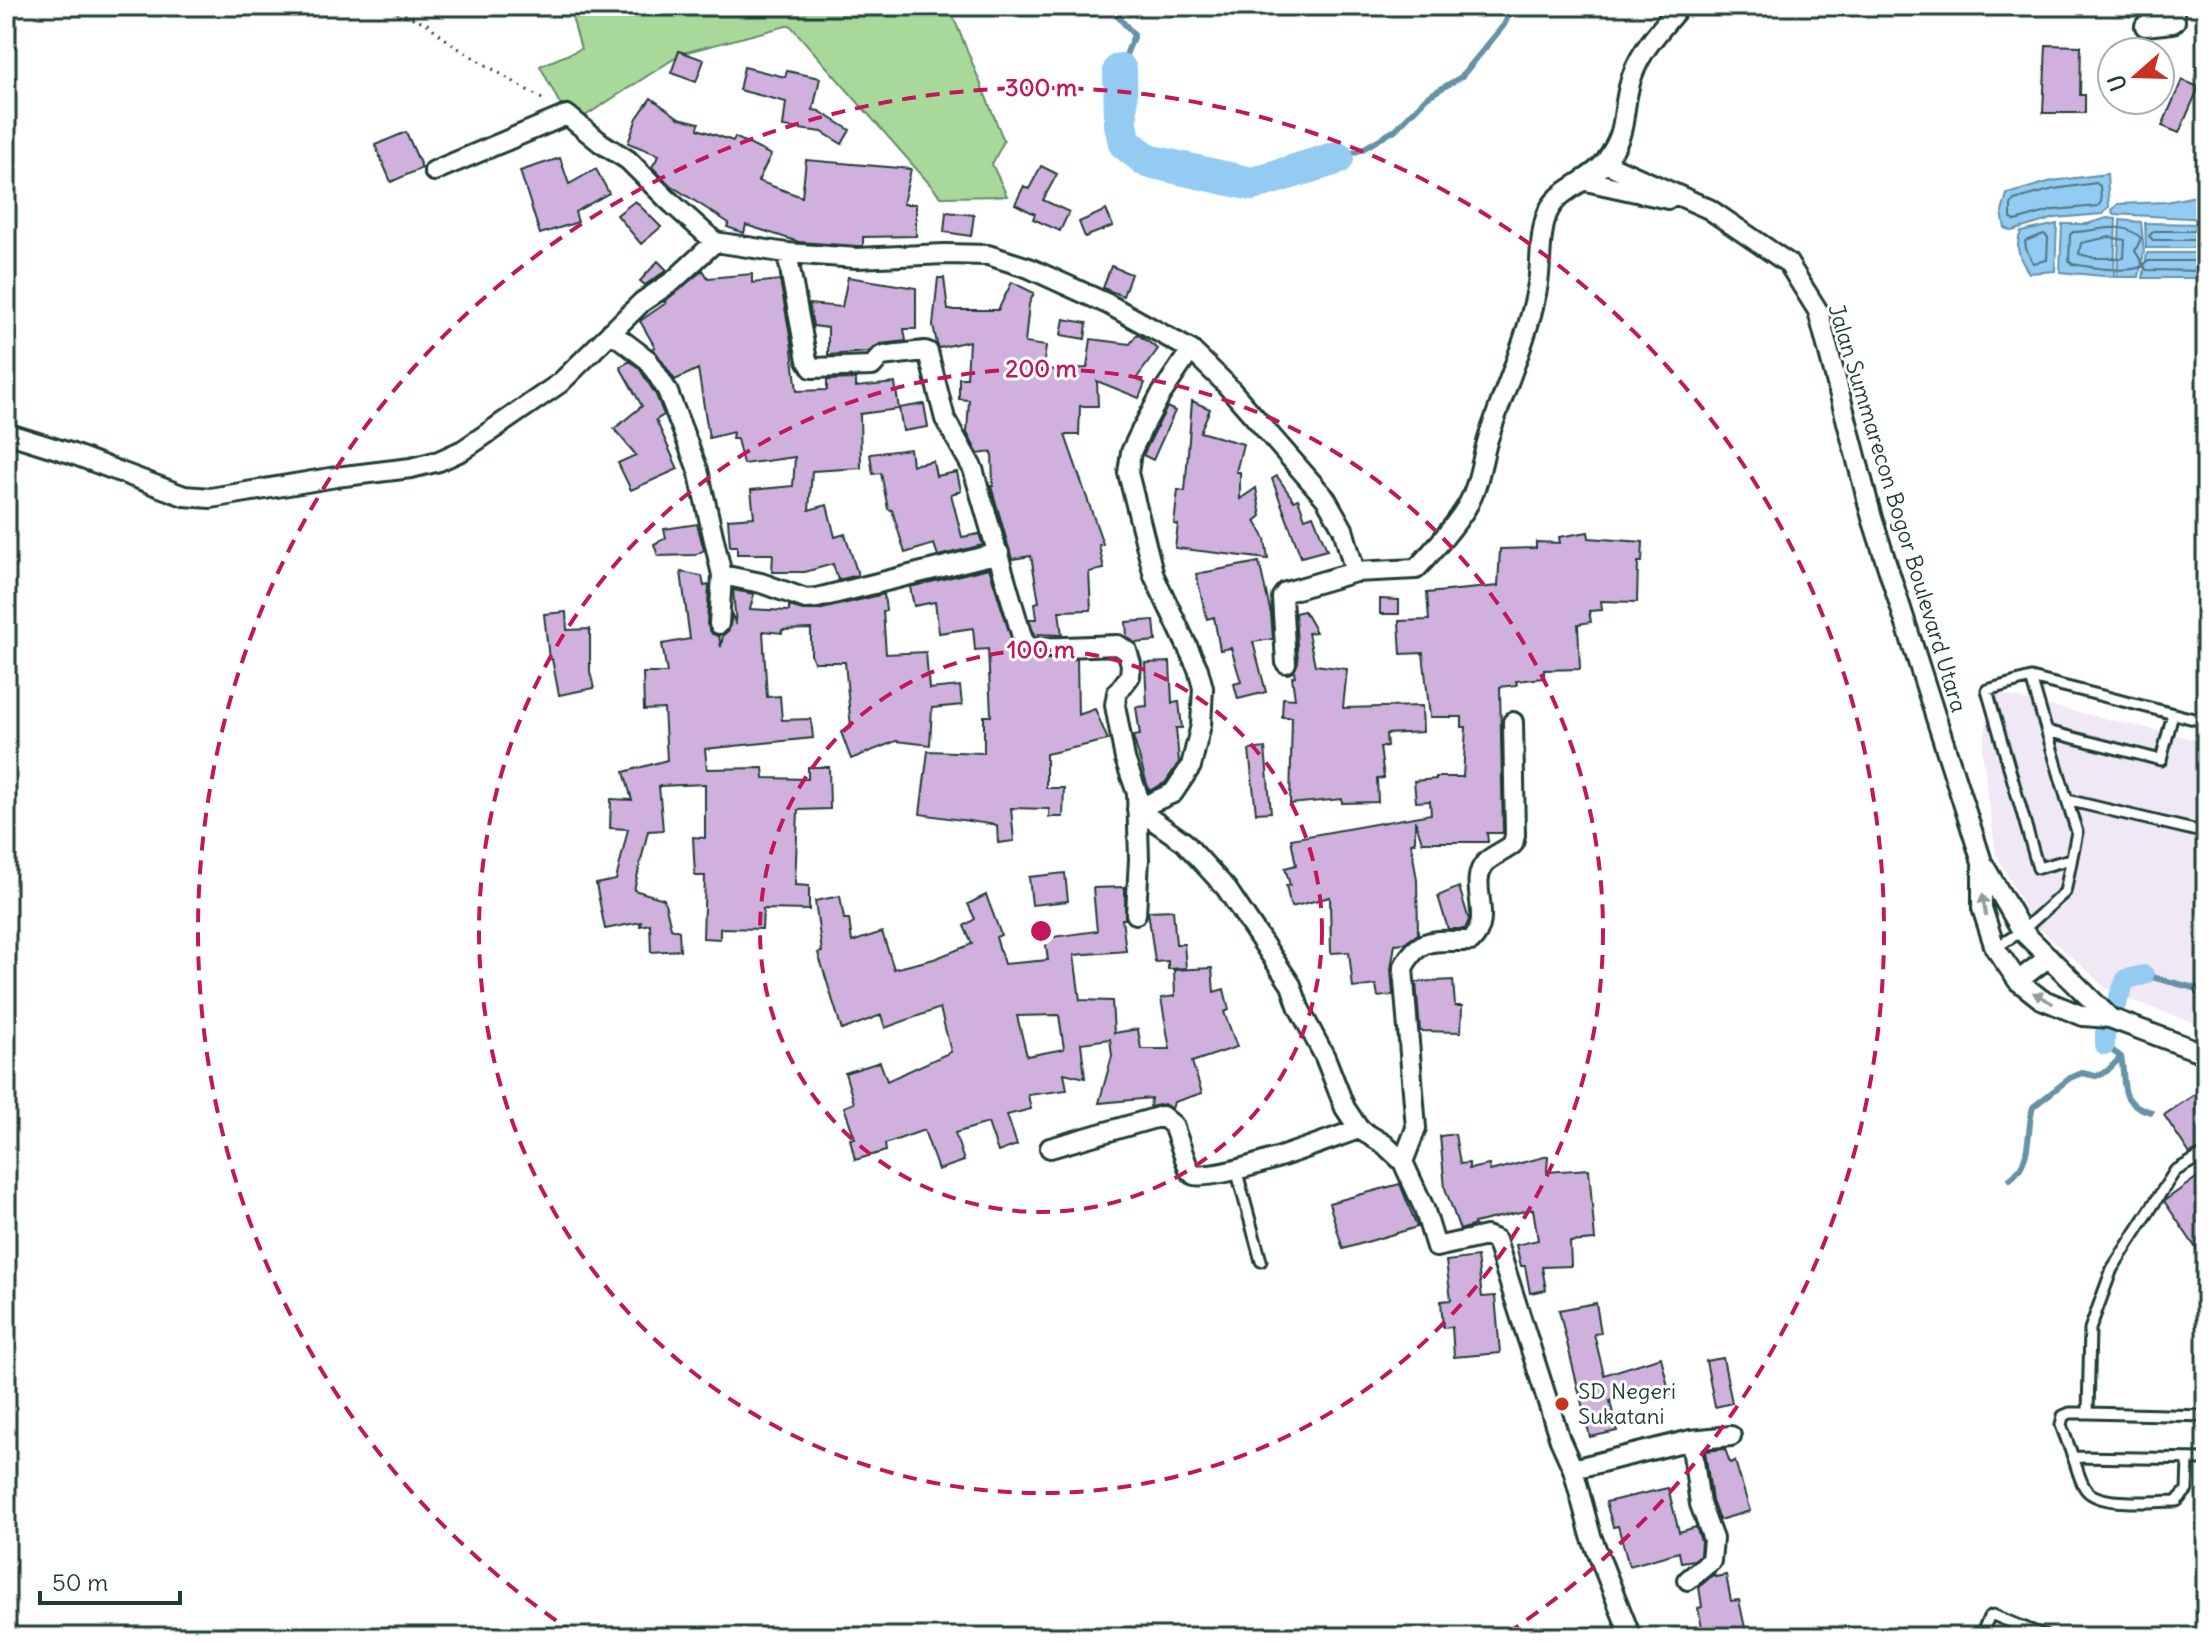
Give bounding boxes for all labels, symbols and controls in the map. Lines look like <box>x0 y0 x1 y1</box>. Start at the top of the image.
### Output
north arrow <box>2096 36 2176 116</box>
text: U <box>2101 71 2133 95</box>
text: 300 m <box>1005 72 1077 102</box>
street label: Jalan Summarecon Bogor Boulevard Utara <box>1822 301 1974 715</box>
text: 200 m <box>1005 353 1077 383</box>
text: 100 m <box>1007 634 1075 664</box>
one-way arrow <box>1977 893 1990 918</box>
centre of rings <box>1027 917 1055 945</box>
one-way arrow <box>2032 991 2054 1005</box>
place label: SD Negeri Sukatani <box>1578 1377 1676 1430</box>
marker: SD Negeri Sukatani <box>1553 1395 1571 1413</box>
scale bar <box>40 1555 180 1605</box>
text: 50 m <box>52 1567 108 1597</box>

